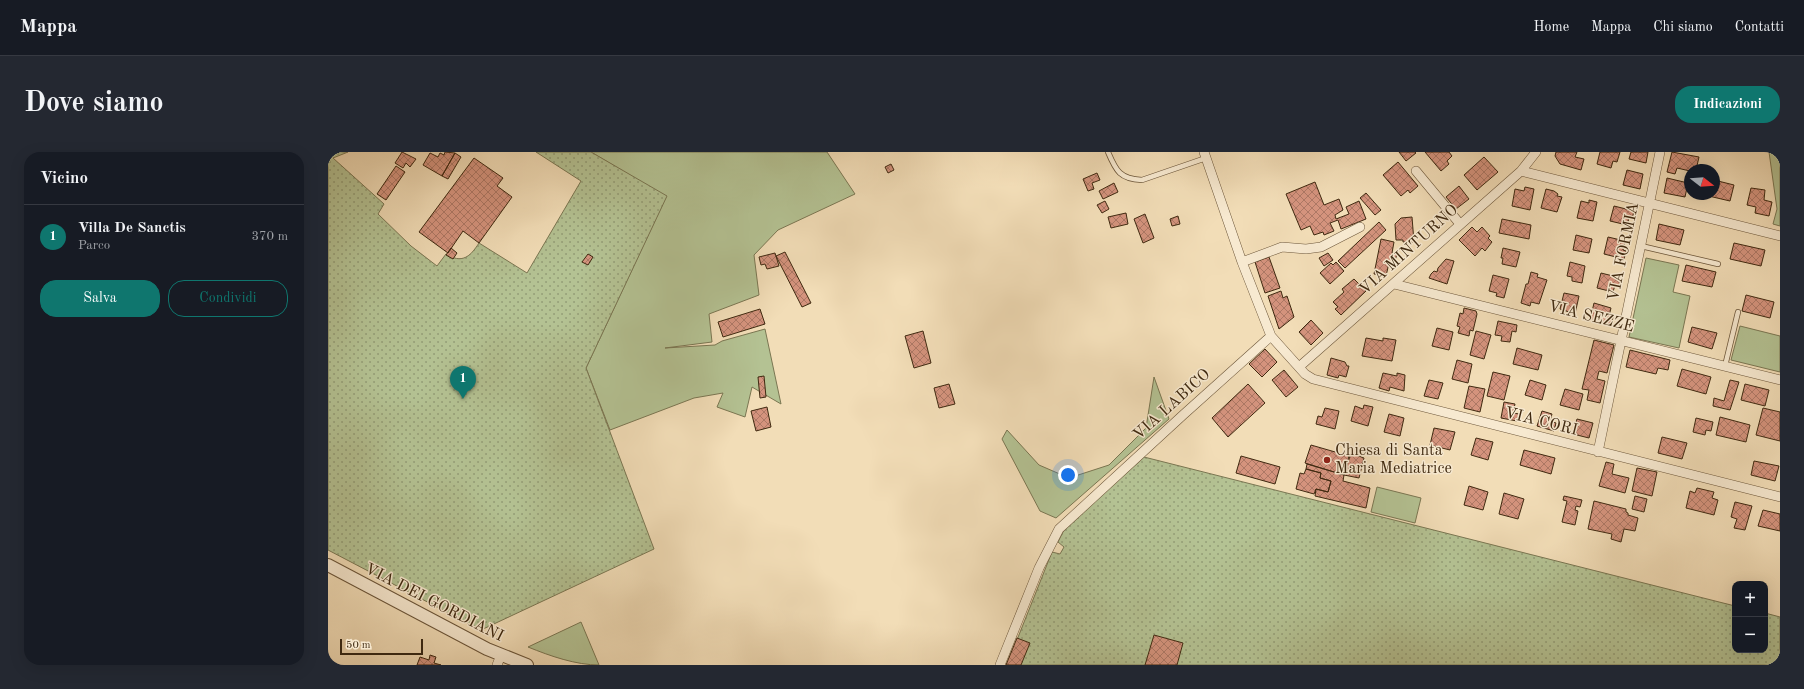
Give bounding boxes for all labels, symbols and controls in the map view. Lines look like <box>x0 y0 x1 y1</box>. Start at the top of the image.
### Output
text: Mappa <box>20 18 77 37</box>
text: Home <box>1534 20 1569 34</box>
text: Mappa <box>1591 20 1631 34</box>
text: Chi siamo <box>1653 20 1713 34</box>
text: Contatti <box>1735 20 1784 34</box>
button: Indicazioni <box>1675 86 1780 123</box>
text: Dove siamo <box>24 90 164 118</box>
north arrow <box>1684 164 1720 200</box>
text: Vicino <box>40 170 88 187</box>
street label: VIA FORMIA <box>1606 201 1642 303</box>
street label: VIA MINTURNO <box>1357 202 1461 298</box>
text: Villa De Sanctis <box>78 221 186 236</box>
text: 1 <box>49 230 57 243</box>
text: 370 m <box>251 230 288 243</box>
text: Parco <box>78 239 110 252</box>
button: Salva <box>40 280 160 317</box>
button: Condividi <box>168 280 288 317</box>
street label: VIA SEZZE <box>1546 299 1636 335</box>
pin: 1 <box>450 366 476 399</box>
street label: VIA LABICO <box>1130 366 1214 444</box>
street label: VIA CORI <box>1503 405 1579 439</box>
place label: Chiesa di Santa Maria Mediatrice <box>1335 443 1452 477</box>
marker: Chiesa di Santa Maria Mediatrice <box>1322 455 1332 465</box>
your location <box>1058 465 1078 485</box>
street label: VIA DEI GORDIANI <box>362 561 506 645</box>
map controls <box>1732 581 1768 653</box>
button: + <box>1732 581 1768 617</box>
button: − <box>1732 617 1768 653</box>
scale bar <box>340 637 423 656</box>
text: 50 m <box>346 640 371 651</box>

